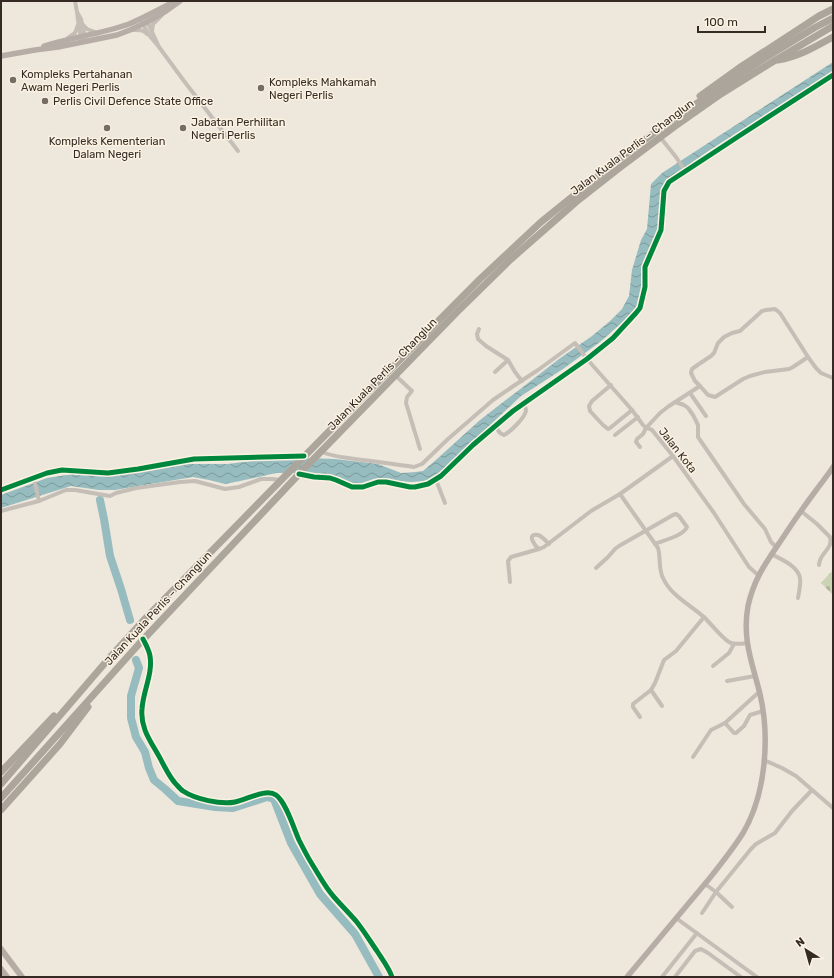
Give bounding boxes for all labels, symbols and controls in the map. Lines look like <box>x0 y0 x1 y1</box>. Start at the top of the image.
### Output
scale bar <box>698 8 765 34</box>
text: 100 m <box>704 15 738 29</box>
place label: Kompleks Pertahanan Awam Negeri Perlis <box>21 68 133 94</box>
marker: Kompleks Pertahanan Awam Negeri Perlis <box>8 75 18 85</box>
place label: Kompleks Mahkamah Negeri Perlis <box>269 76 376 102</box>
marker: Kompleks Mahkamah Negeri Perlis <box>256 83 266 93</box>
place label: Perlis Civil Defence State Office <box>53 95 213 108</box>
marker: Perlis Civil Defence State Office <box>40 96 50 106</box>
street label: Jalan Kuala Perlis – Changlun <box>568 97 696 198</box>
place label: Jabatan Perhilitan Negeri Perlis <box>191 116 285 142</box>
marker: Kompleks Kementerian Dalam Negeri <box>102 123 112 133</box>
marker: Jabatan Perhilitan Negeri Perlis <box>178 123 188 133</box>
place label: Kompleks Kementerian Dalam Negeri <box>49 135 165 161</box>
street label: Jalan Kuala Perlis – Changlun <box>325 316 439 433</box>
street label: Jalan Kota <box>656 425 699 476</box>
street label: Jalan Kuala Perlis – Changlun <box>102 549 215 668</box>
north arrow <box>786 930 826 970</box>
text: N <box>793 935 807 950</box>

